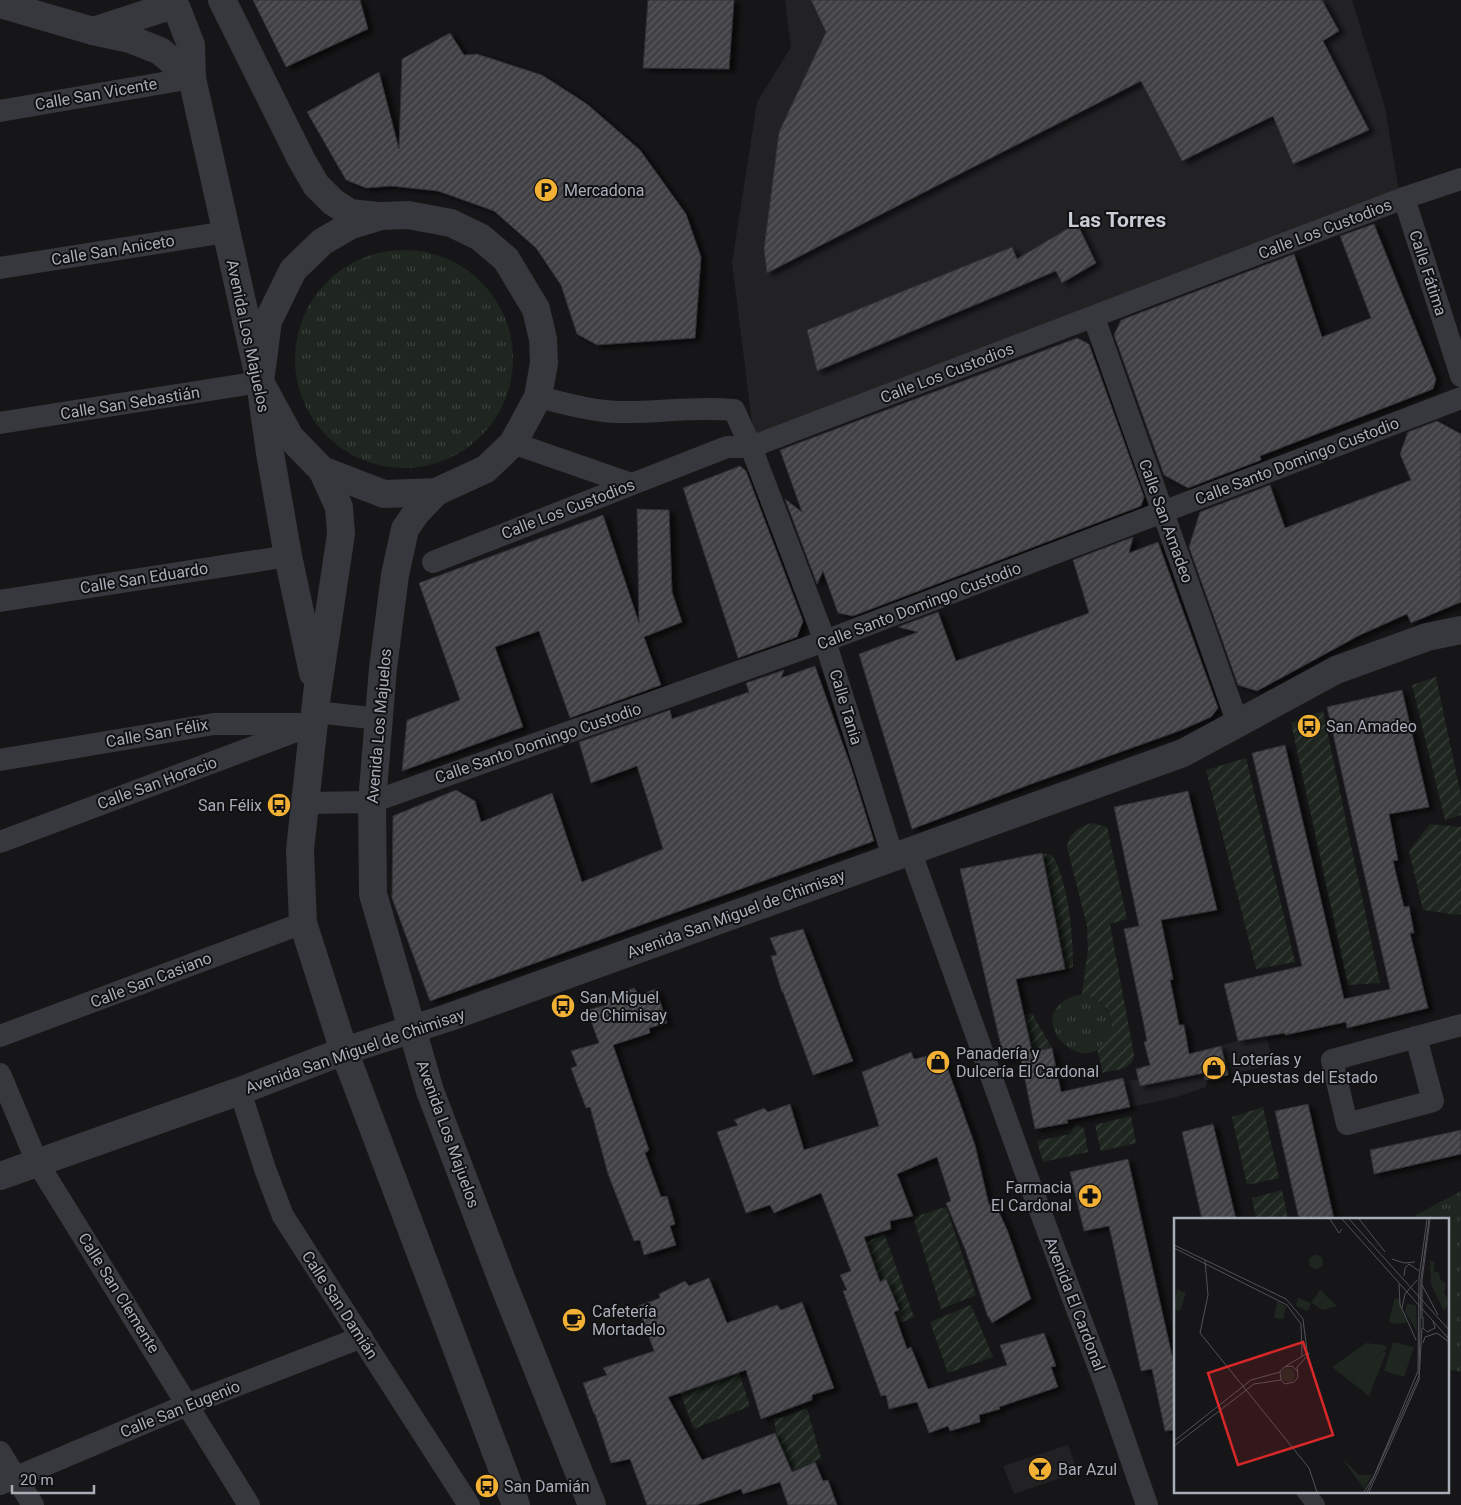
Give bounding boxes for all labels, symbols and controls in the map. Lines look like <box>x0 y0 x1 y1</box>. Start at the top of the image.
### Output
street label: Calle San Vicente <box>33 74 159 114</box>
parking icon: Mercadona <box>533 177 559 203</box>
place label: Mercadona <box>564 181 645 200</box>
street label: Calle Los Custodios <box>1256 195 1394 263</box>
district label: Las Torres <box>1068 208 1166 232</box>
street label: Calle Fátima <box>1405 228 1451 318</box>
street label: Calle San Aniceto <box>50 231 176 269</box>
street label: Avenida Los Majuelos <box>223 258 273 414</box>
street label: Calle Los Custodios <box>878 339 1016 407</box>
street label: Calle San Sebastián <box>59 383 201 423</box>
street label: Calle Santo Domingo Custodio <box>1192 413 1402 509</box>
street label: Calle San Amadeo <box>1135 457 1197 585</box>
street label: Calle Los Custodios <box>499 475 637 543</box>
street label: Calle Santo Domingo Custodio <box>814 558 1024 654</box>
street label: Calle San Eduardo <box>79 559 209 597</box>
street label: Avenida Los Majuelos <box>363 648 395 804</box>
street label: Calle Tania <box>826 667 866 747</box>
street label: Calle Santo Domingo Custodio <box>432 699 644 787</box>
bus stop icon: San Amadeo <box>1296 713 1322 739</box>
street label: Calle San Félix <box>105 715 210 751</box>
place label: San Amadeo <box>1326 717 1417 736</box>
street label: Calle San Horacio <box>94 753 220 813</box>
bus stop icon: San Félix <box>266 792 292 818</box>
place label: San Félix <box>198 796 262 815</box>
street label: Avenida San Miguel de Chimisay <box>624 866 848 962</box>
street label: Calle San Casiano <box>88 948 214 1012</box>
place label: San Miguel de Chimisay <box>580 988 667 1025</box>
bus stop icon: San Miguel de Chimisay <box>550 993 576 1019</box>
street label: Avenida San Miguel de Chimisay <box>243 1004 467 1098</box>
place label: Panadería y Dulcería El Cardonal <box>956 1044 1099 1081</box>
shop icon: Panadería y Dulcería El Cardonal <box>925 1049 951 1075</box>
place label: Loterías y Apuestas del Estado <box>1232 1050 1378 1087</box>
shop icon: Loterías y Apuestas del Estado <box>1201 1055 1227 1081</box>
street label: Avenida Los Majuelos <box>412 1058 484 1210</box>
place label: Farmacia El Cardonal <box>991 1178 1072 1215</box>
pharmacy icon: Farmacia El Cardonal <box>1077 1183 1103 1209</box>
inset map <box>1174 1218 1448 1492</box>
street label: Calle San Clemente <box>74 1229 164 1357</box>
street label: Avenida El Cardonal <box>1041 1235 1109 1373</box>
street label: Calle San Damián <box>298 1247 382 1363</box>
place label: Cafetería Mortadelo <box>592 1302 665 1339</box>
cafe icon: Cafetería Mortadelo <box>561 1307 587 1333</box>
street label: Calle San Eugenio <box>117 1376 243 1442</box>
bar icon: Bar Azul <box>1027 1456 1053 1482</box>
place label: Bar Azul <box>1058 1460 1117 1479</box>
scale bar <box>12 1462 95 1494</box>
text: 20 m <box>20 1471 54 1489</box>
bus stop icon: San Damián <box>474 1473 500 1499</box>
place label: San Damián <box>504 1477 590 1496</box>

